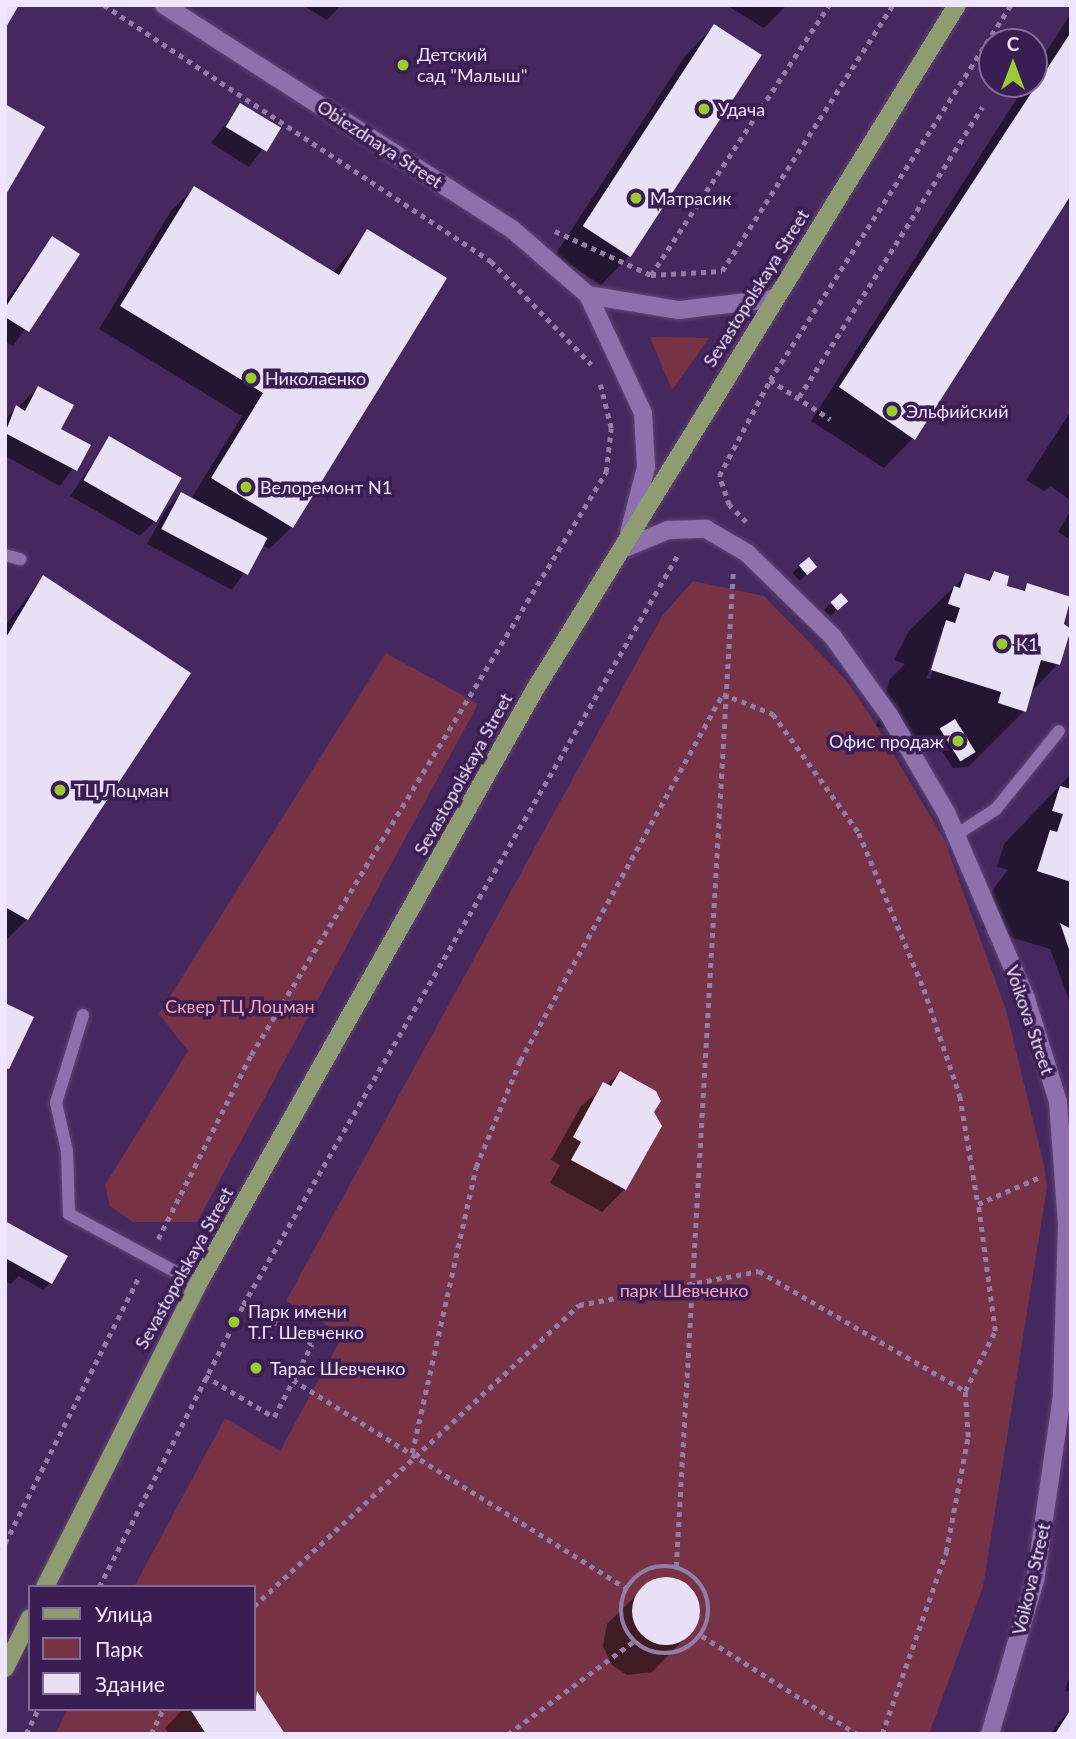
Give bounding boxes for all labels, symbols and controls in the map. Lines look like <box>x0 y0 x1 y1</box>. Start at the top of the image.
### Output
north arrow <box>978 28 1048 98</box>
text: С <box>1007 32 1019 55</box>
place label: Детский сад "Малыш" <box>417 44 527 86</box>
marker: Детский сад "Малыш" <box>395 57 411 73</box>
street label: Obiezdnaya Street <box>313 95 447 193</box>
place label: Удача <box>718 98 765 120</box>
marker: Удача <box>696 101 712 117</box>
place label: Матрасик <box>650 187 732 209</box>
marker: Матрасик <box>628 190 644 206</box>
street label: Sevastopolskaya Street <box>699 205 813 371</box>
place label: Николаенко <box>265 367 366 389</box>
marker: Николаенко <box>243 370 259 386</box>
place label: Эльфийский <box>906 400 1009 422</box>
marker: Эльфийский <box>884 403 900 419</box>
place label: Велоремонт N1 <box>260 476 392 498</box>
marker: Велоремонт N1 <box>238 479 254 495</box>
place label: К1 <box>1016 633 1039 655</box>
marker: К1 <box>994 636 1010 652</box>
street label: Sevastopolskaya Street <box>410 689 516 859</box>
place label: Офис продаж <box>829 730 944 752</box>
marker: Офис продаж <box>950 733 966 749</box>
place label: ТЦ Лоцман <box>74 779 169 801</box>
marker: ТЦ Лоцман <box>52 782 68 798</box>
street label: Voikova Street <box>1001 963 1059 1077</box>
park label: Сквер ТЦ Лоцман <box>165 995 315 1017</box>
street label: Sevastopolskaya Street <box>131 1183 237 1353</box>
park label: парк Шевченко <box>620 1279 748 1301</box>
place label: Парк имени Т.Г. Шевченко <box>248 1301 364 1344</box>
marker: Парк имени Т.Г. Шевченко <box>226 1314 242 1330</box>
place label: Тарас Шевченко <box>270 1357 405 1379</box>
marker: Тарас Шевченко <box>248 1360 264 1376</box>
street label: Voikova Street <box>1008 1521 1054 1637</box>
legend <box>28 1585 256 1711</box>
text: Улица <box>95 1601 153 1626</box>
text: Парк <box>95 1636 143 1661</box>
text: Здание <box>95 1671 165 1696</box>

